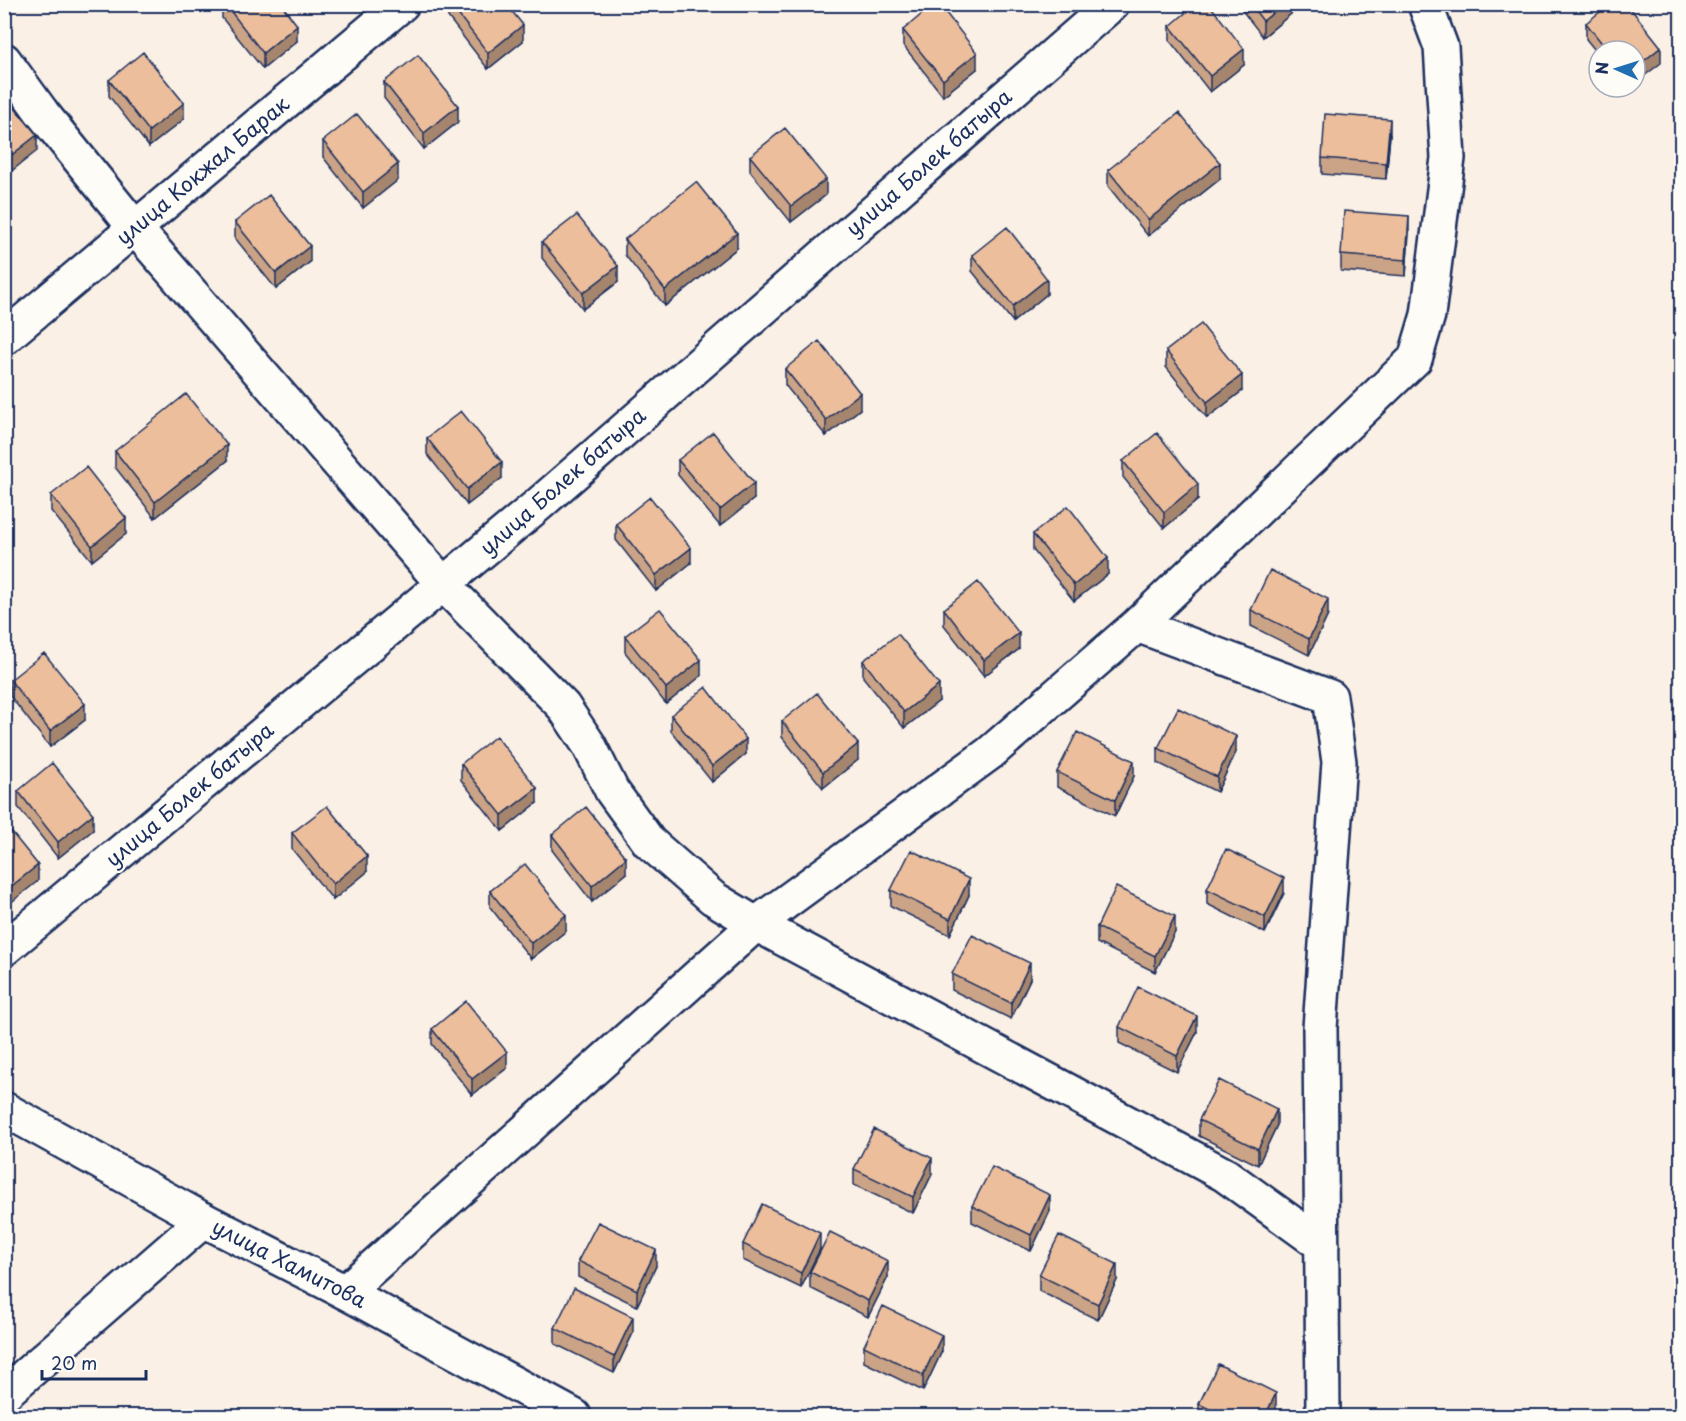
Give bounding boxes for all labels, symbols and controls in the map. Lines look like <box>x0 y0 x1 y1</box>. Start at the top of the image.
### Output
north arrow <box>1587 39 1647 99</box>
text: N <box>1589 61 1613 75</box>
street label: улица Болек батыра <box>838 80 1018 243</box>
street label: улица Кокжал Барак <box>108 87 296 252</box>
street label: улица Болек батыра <box>472 399 652 562</box>
street label: улица Болек батыра <box>98 713 280 874</box>
street label: улица Хамитова <box>207 1209 373 1315</box>
scale bar <box>42 1343 146 1381</box>
text: 20 m <box>51 1349 97 1376</box>

